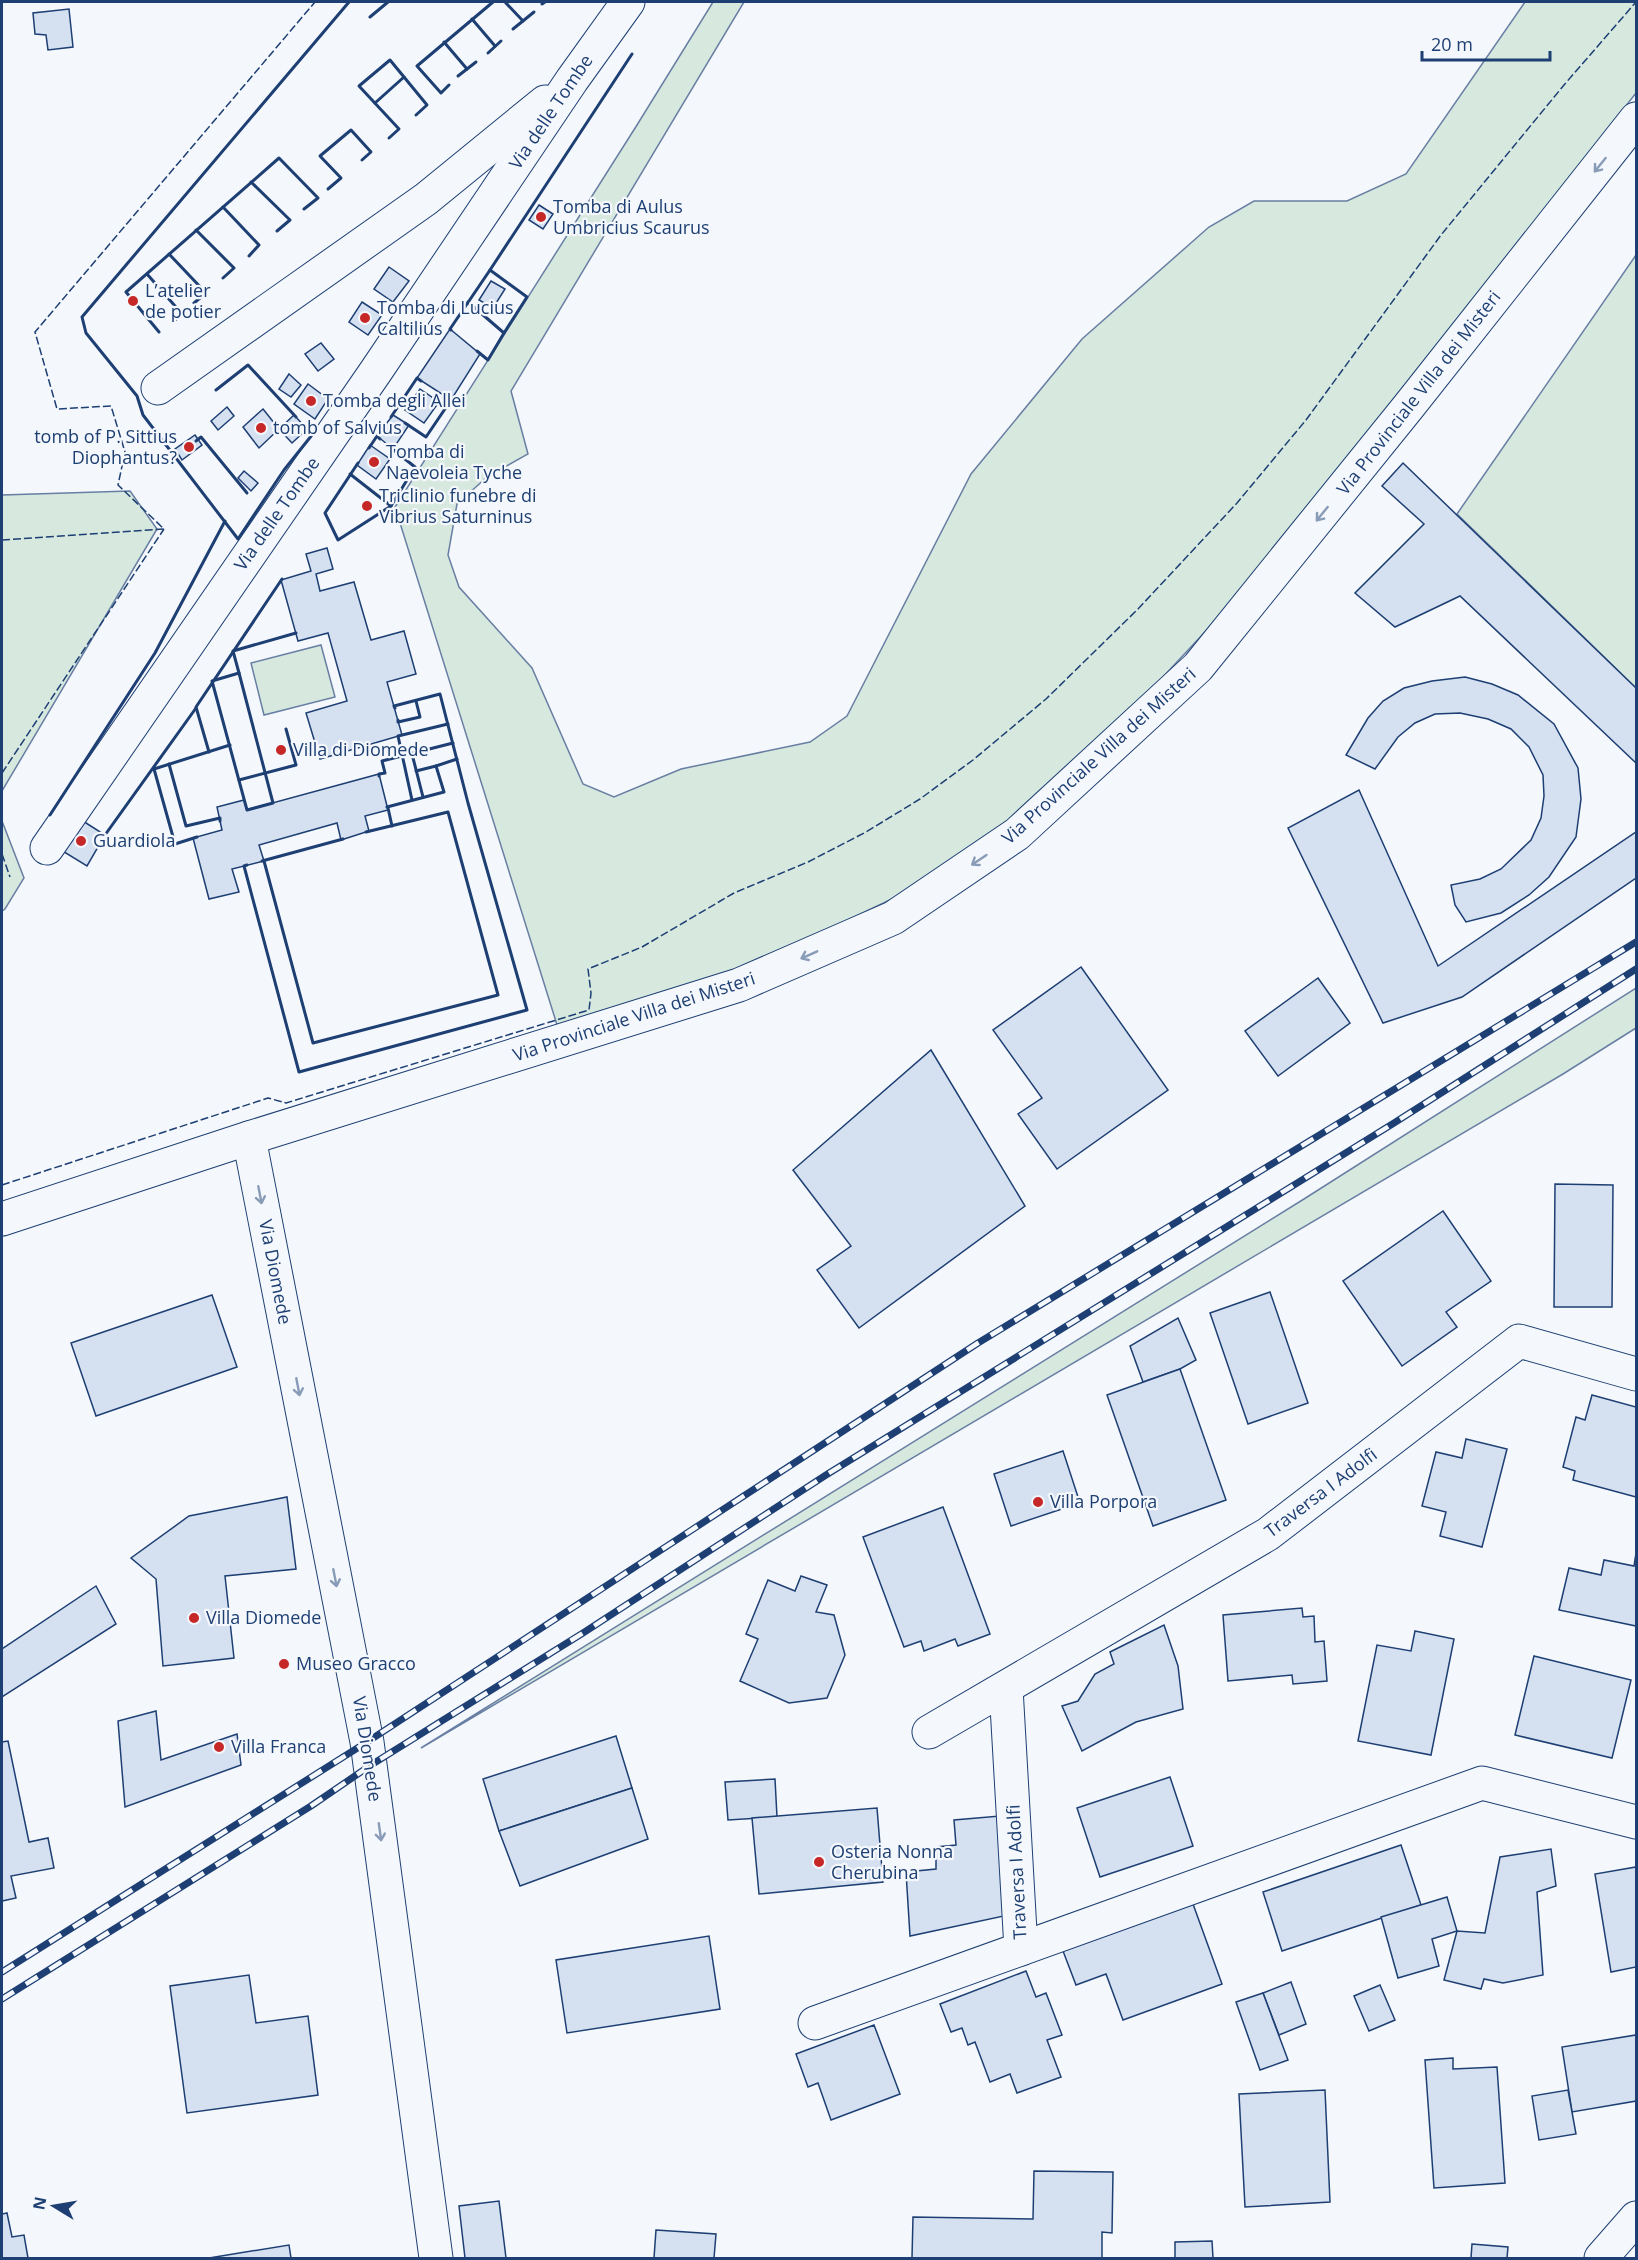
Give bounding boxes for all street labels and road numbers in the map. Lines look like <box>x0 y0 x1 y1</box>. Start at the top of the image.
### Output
street label: Via delle Tombe <box>503 49 597 173</box>
street label: Via Provinciale Villa dei Misteri <box>1331 285 1506 500</box>
street label: Via delle Tombe <box>228 452 324 575</box>
street label: Via Provinciale Villa dei Misteri <box>996 662 1200 849</box>
street label: Via Provinciale Villa dei Misteri <box>510 966 758 1067</box>
street label: Via Diomede <box>254 1217 298 1326</box>
street label: Traversa I Adolfi <box>1259 1442 1382 1542</box>
street label: Via Diomede <box>348 1694 388 1803</box>
street label: Traversa I Adolfi <box>1000 1804 1032 1940</box>

